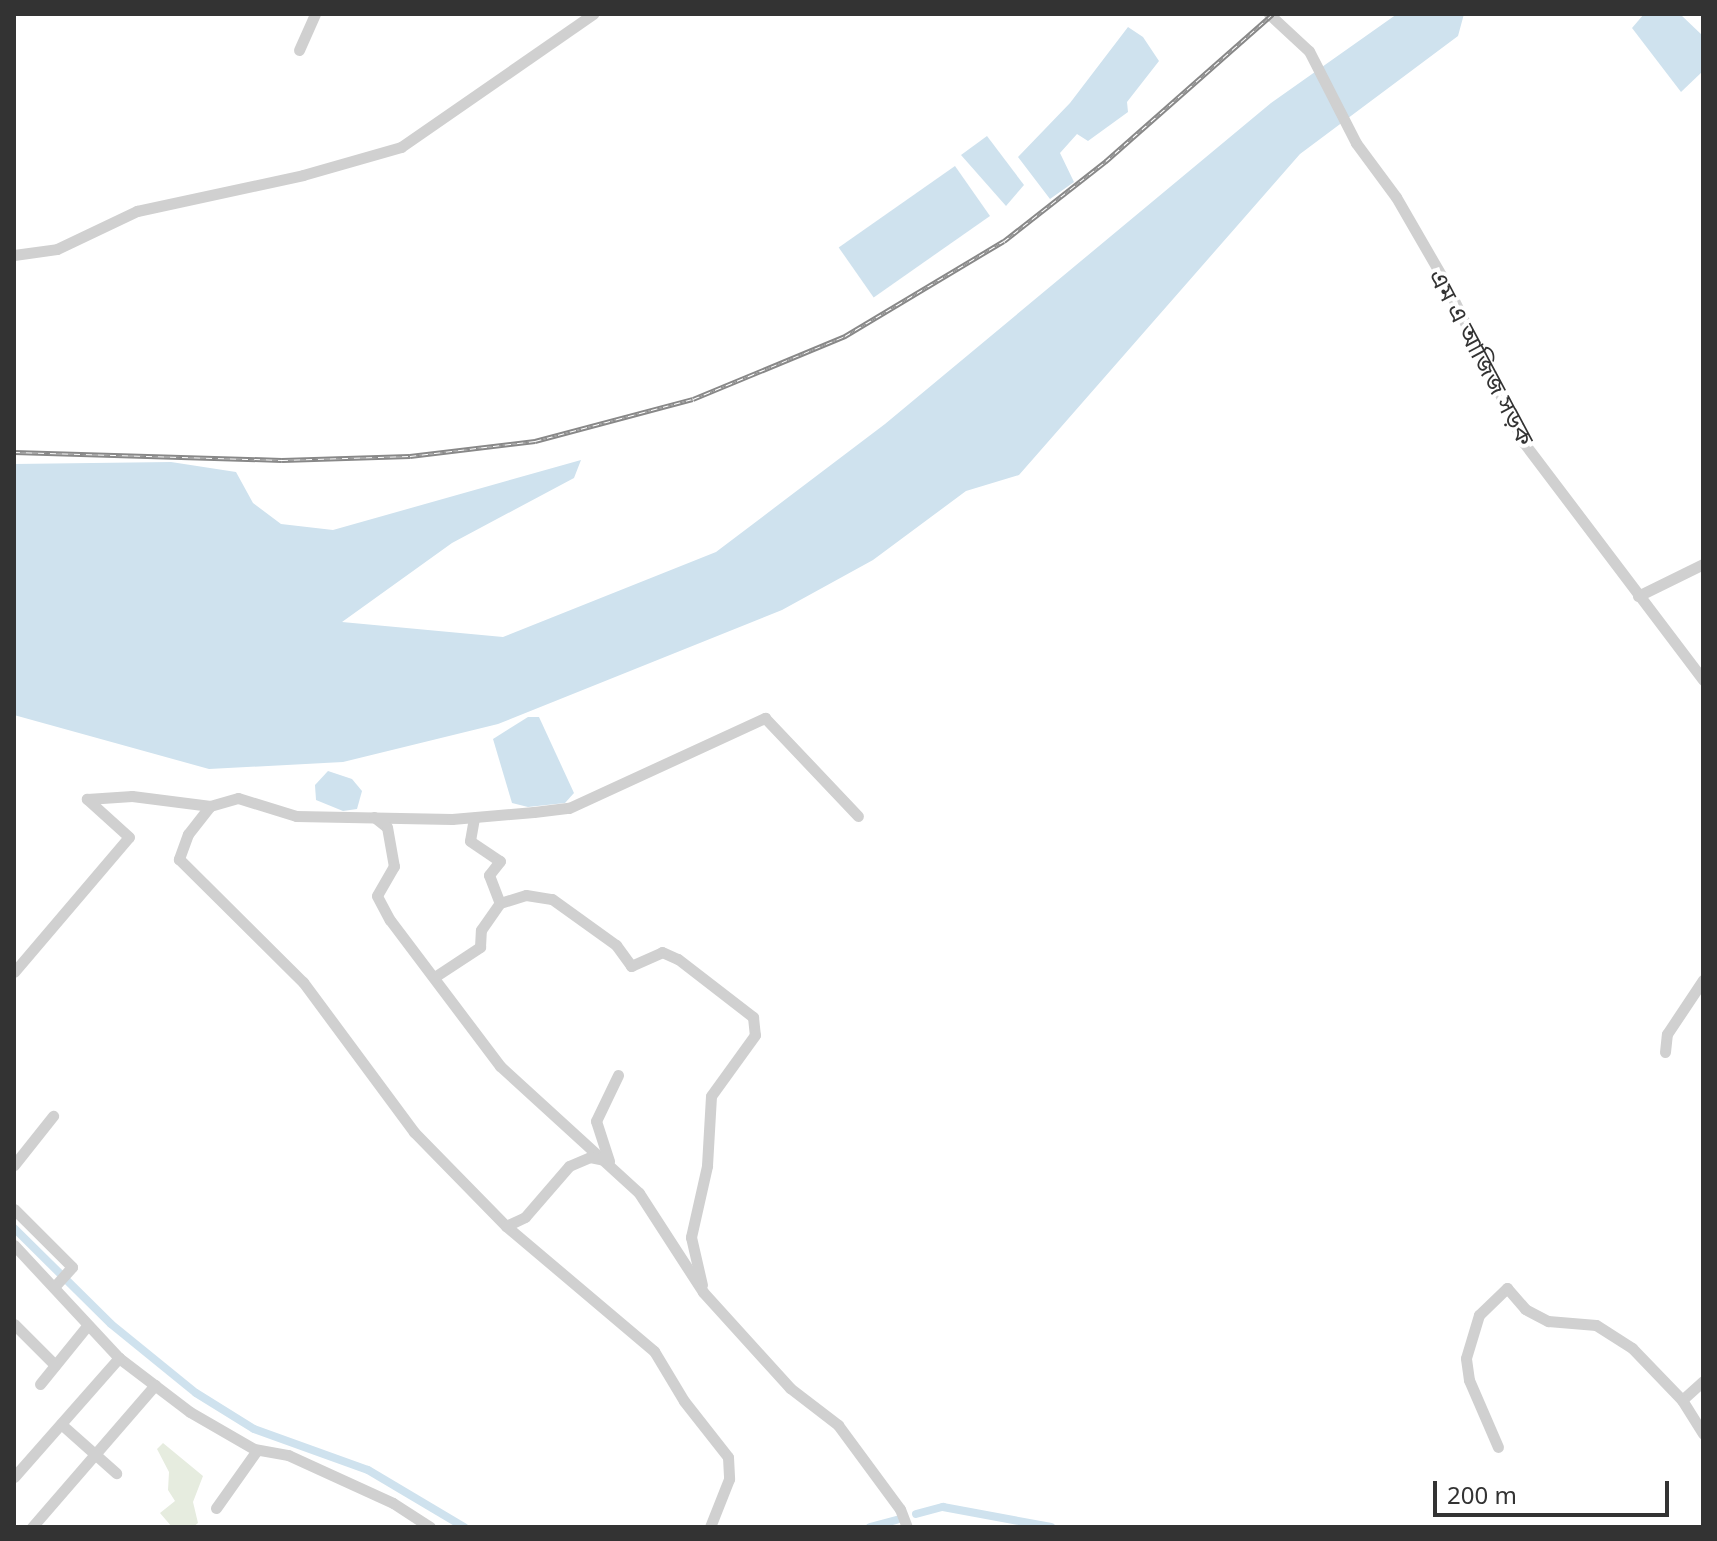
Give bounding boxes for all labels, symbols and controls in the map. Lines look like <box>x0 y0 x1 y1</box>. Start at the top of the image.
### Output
street label: এম এ আজিজ সড়ক <box>1423 264 1541 450</box>
scale bar <box>1437 1465 1673 1515</box>
text: 200 m <box>1447 1478 1517 1511</box>

